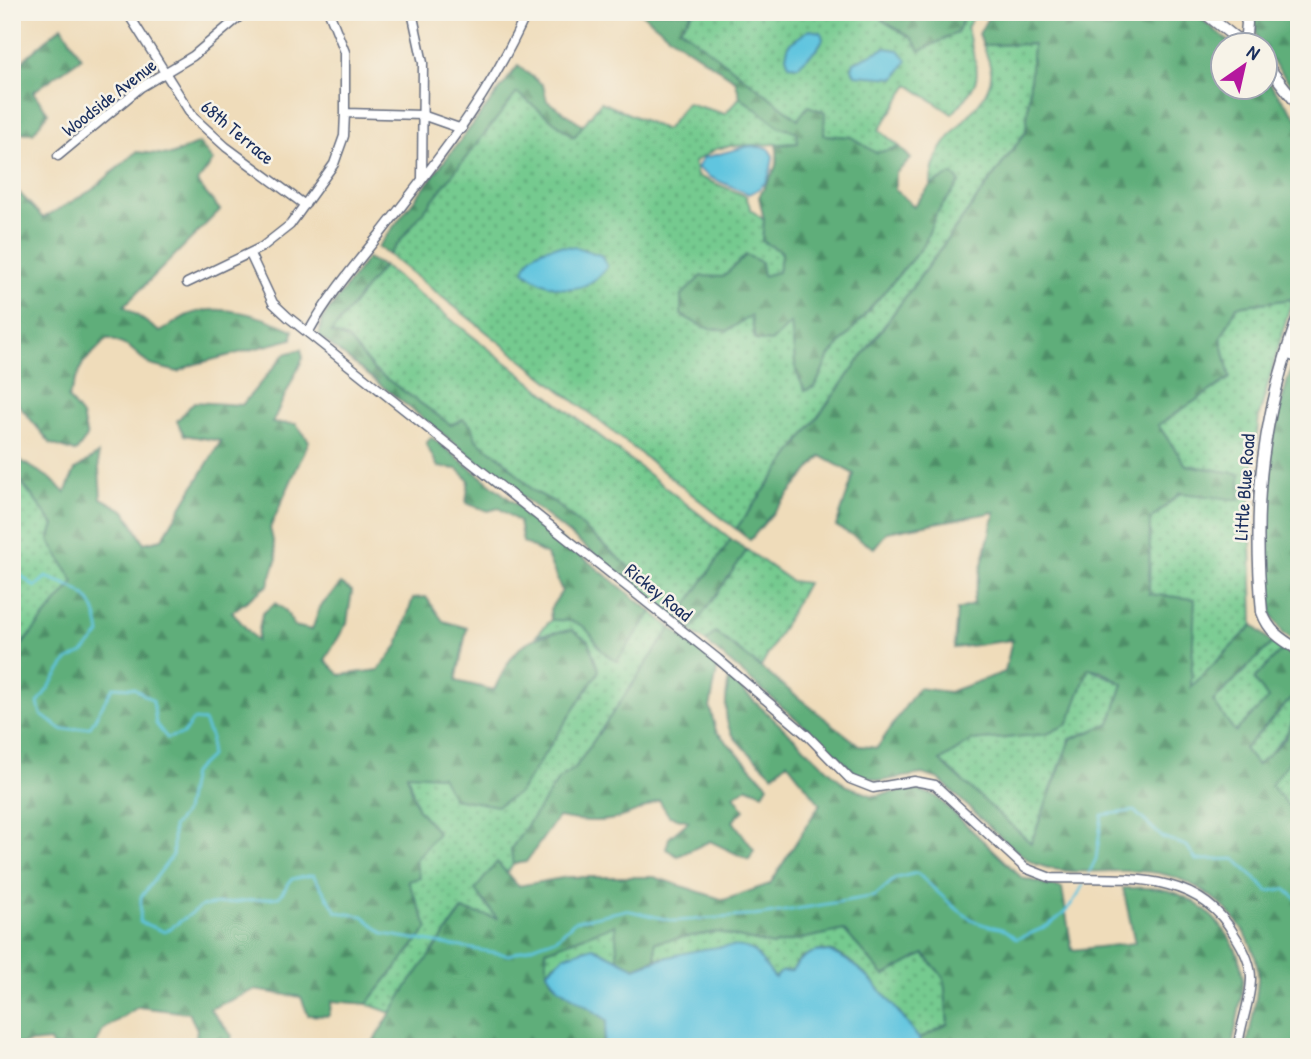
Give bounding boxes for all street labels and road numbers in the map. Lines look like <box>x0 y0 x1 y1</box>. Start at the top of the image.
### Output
street label: Woodside Avenue <box>56 52 162 142</box>
street label: 68th Terrace <box>196 94 280 171</box>
street label: Little Blue Road <box>1227 432 1261 541</box>
street label: Rickey Road <box>620 557 698 627</box>

